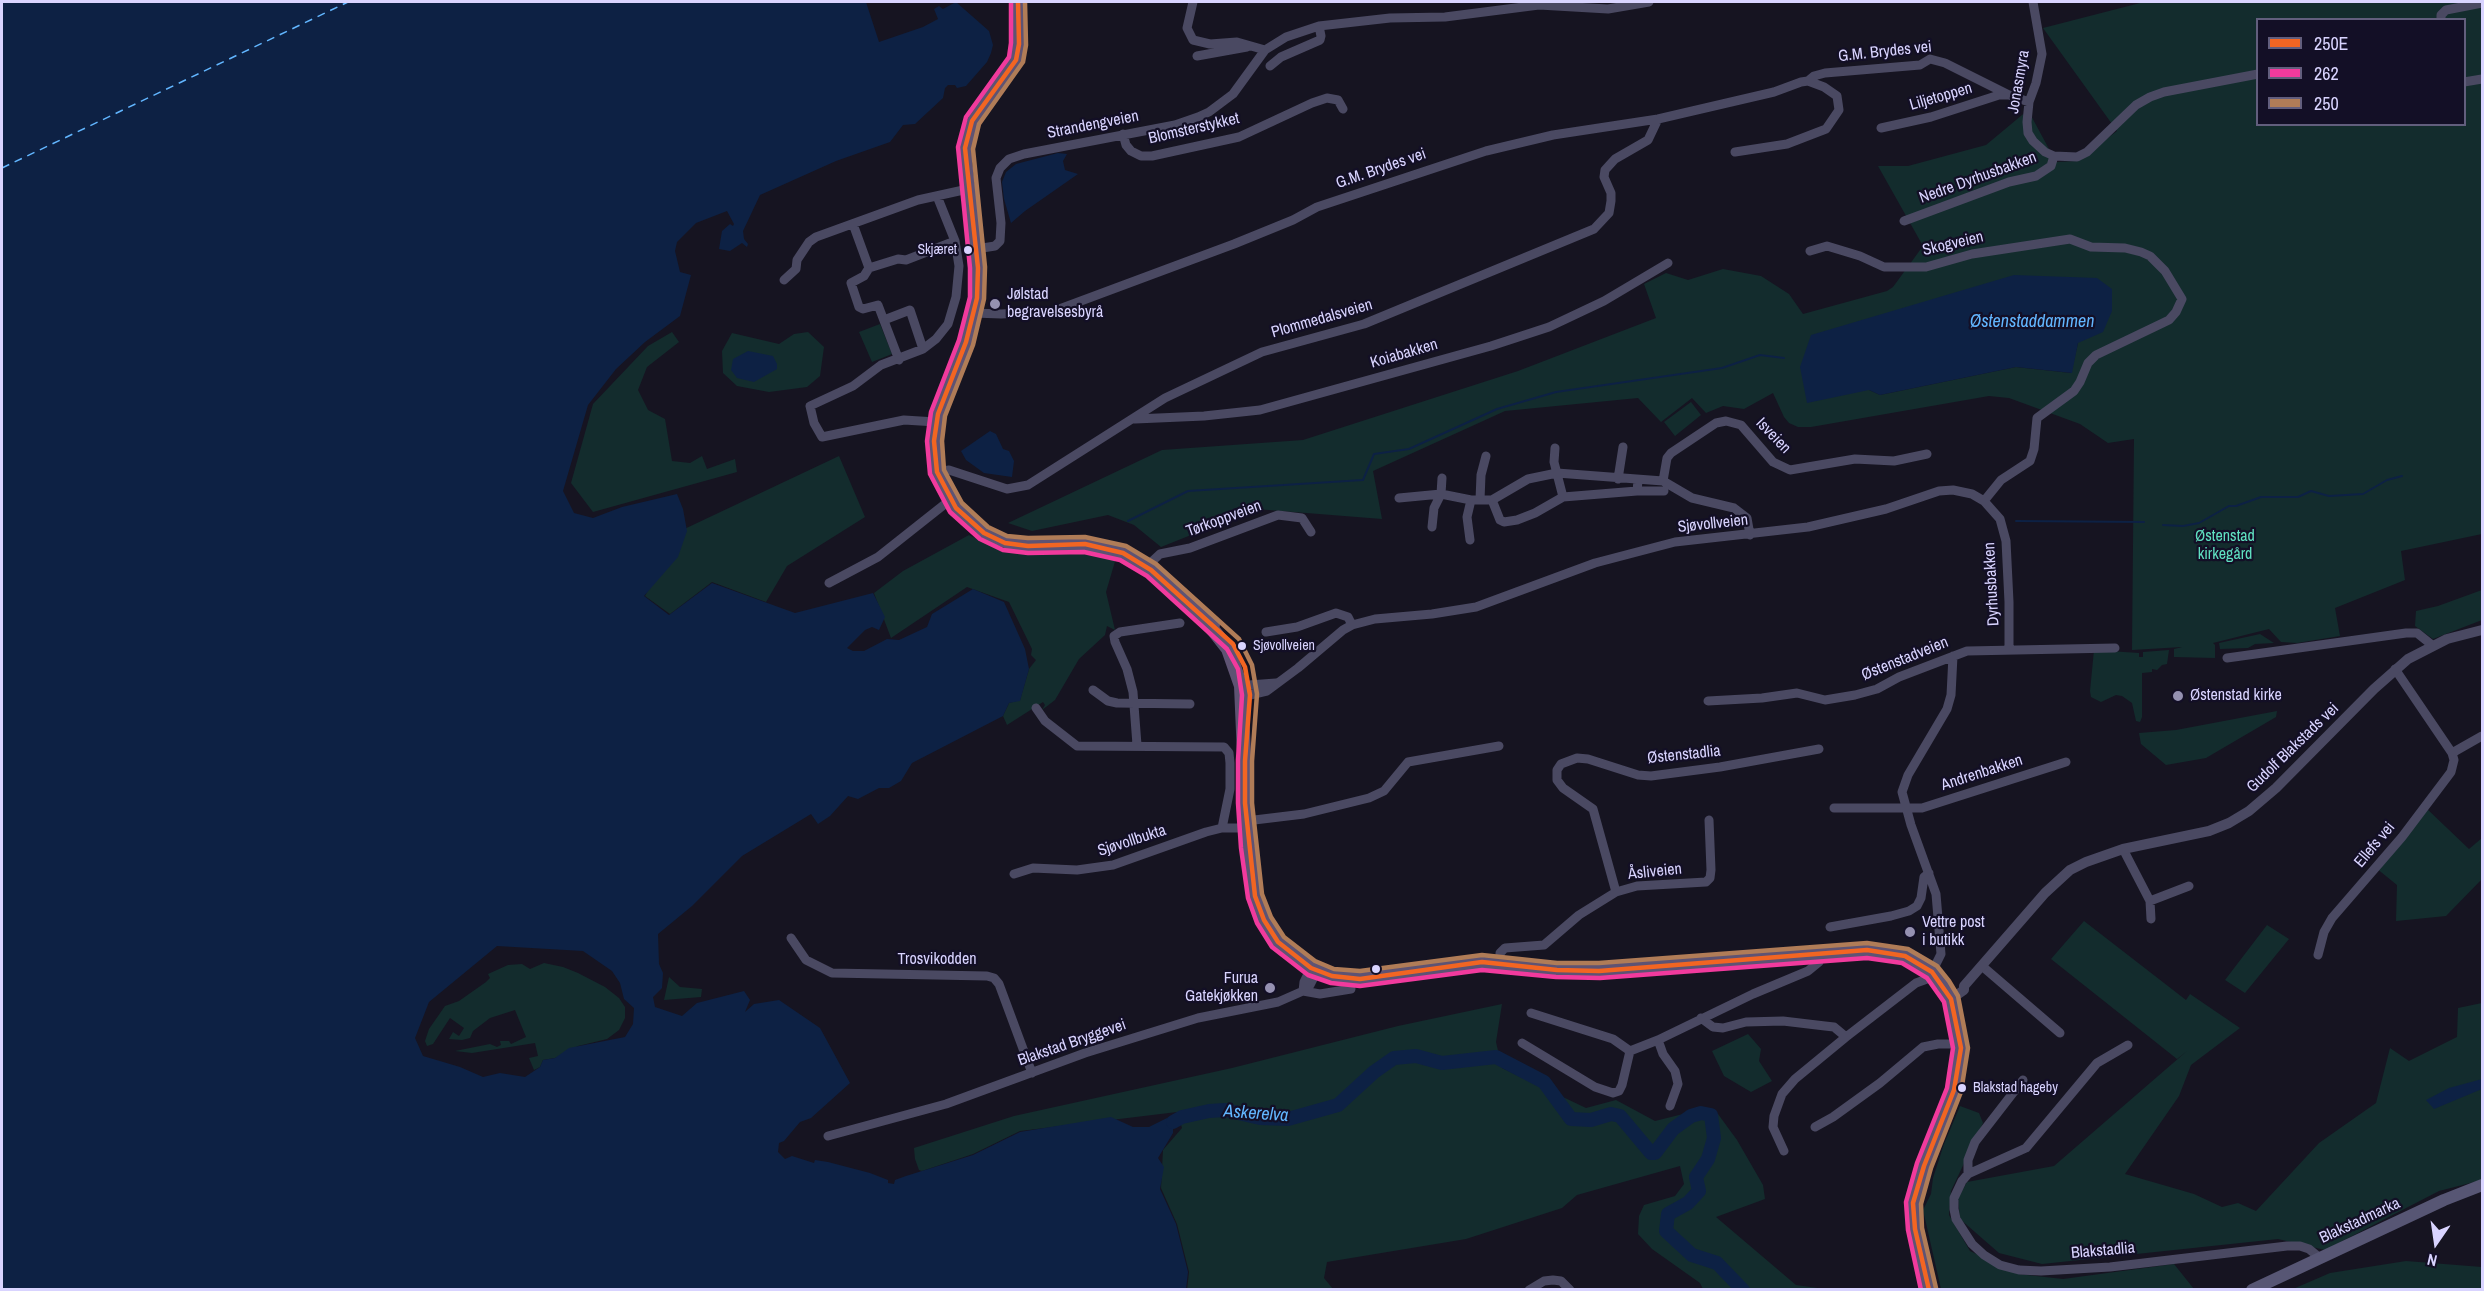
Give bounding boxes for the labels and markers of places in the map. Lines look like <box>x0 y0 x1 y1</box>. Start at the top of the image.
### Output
place label: Skjæret <box>917 242 957 258</box>
marker: Skjæret <box>962 244 974 256</box>
place label: Jølstad begravelsesbyrå <box>1007 285 1103 323</box>
marker: Jølstad begravelsesbyrå <box>988 297 1002 311</box>
place label: Sjøvollveien <box>1253 638 1315 654</box>
marker: Sjøvollveien <box>1236 640 1248 652</box>
place label: Østenstad kirke <box>2190 686 2282 706</box>
marker: Østenstad kirke <box>2171 689 2185 703</box>
place label: Vettre post i butikk <box>1922 913 1985 951</box>
marker: Vettre post i butikk <box>1903 925 1917 939</box>
unlabelled marker <box>1370 963 1382 975</box>
place label: Furua Gatekjøkken <box>1185 969 1258 1007</box>
marker: Furua Gatekjøkken <box>1263 981 1277 995</box>
place label: Blakstad hageby <box>1973 1080 2058 1096</box>
marker: Blakstad hageby <box>1956 1082 1968 1094</box>

